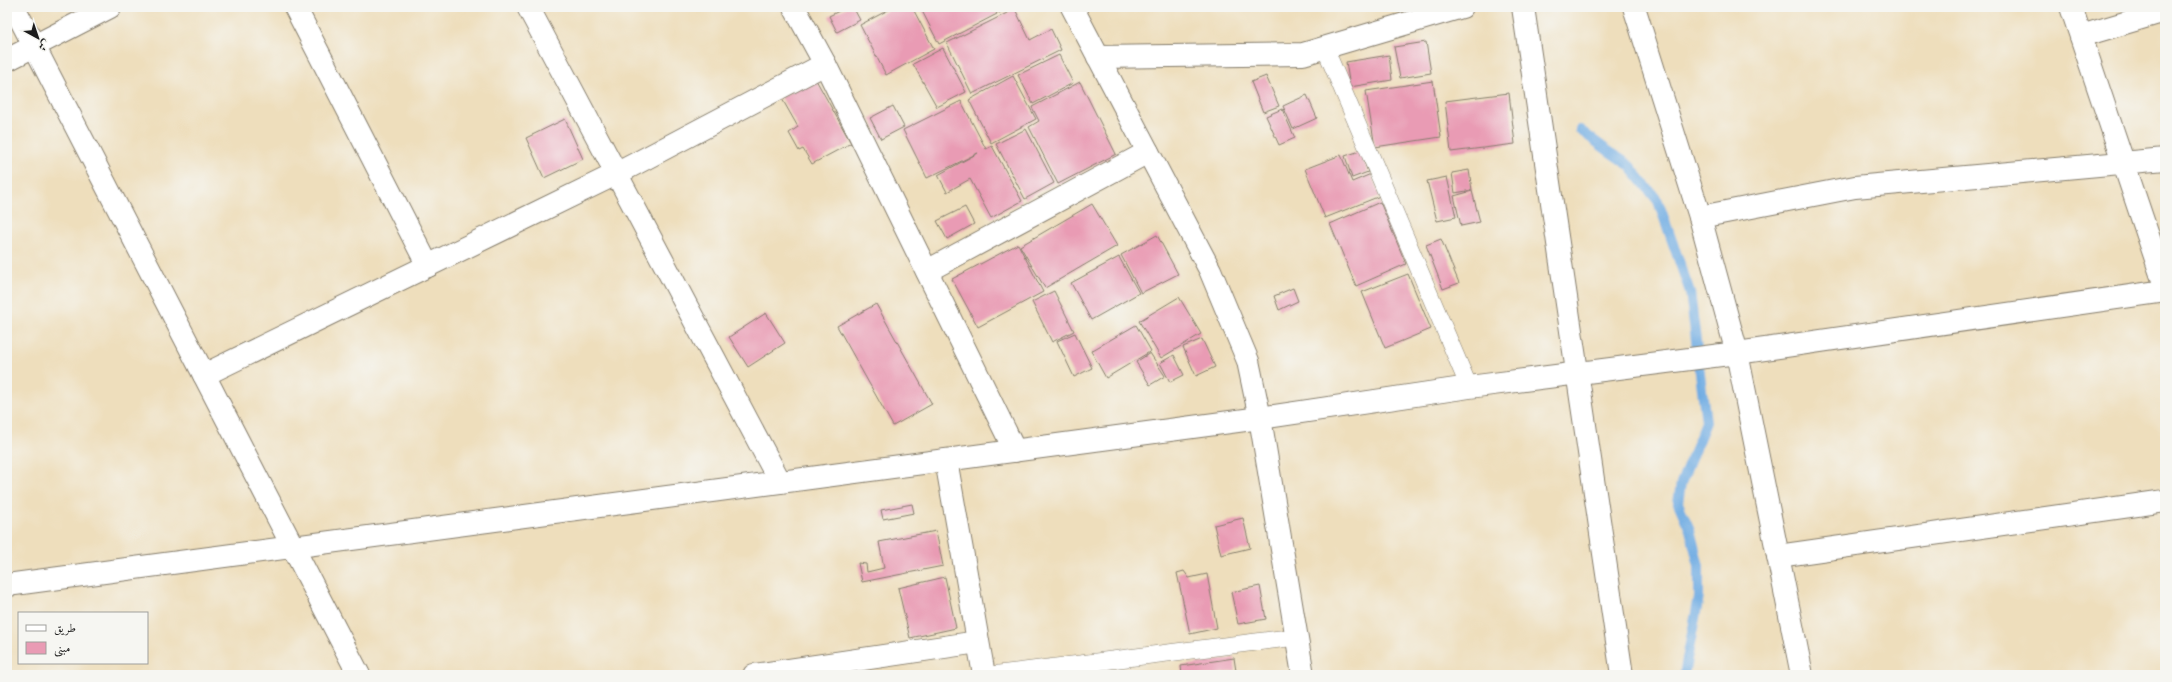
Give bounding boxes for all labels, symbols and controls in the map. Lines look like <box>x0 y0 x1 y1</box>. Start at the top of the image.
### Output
north arrow <box>18 18 58 58</box>
text: ش <box>36 37 52 54</box>
legend <box>18 612 148 664</box>
text: طريق <box>54 621 76 636</box>
text: مبنى <box>54 641 70 657</box>

